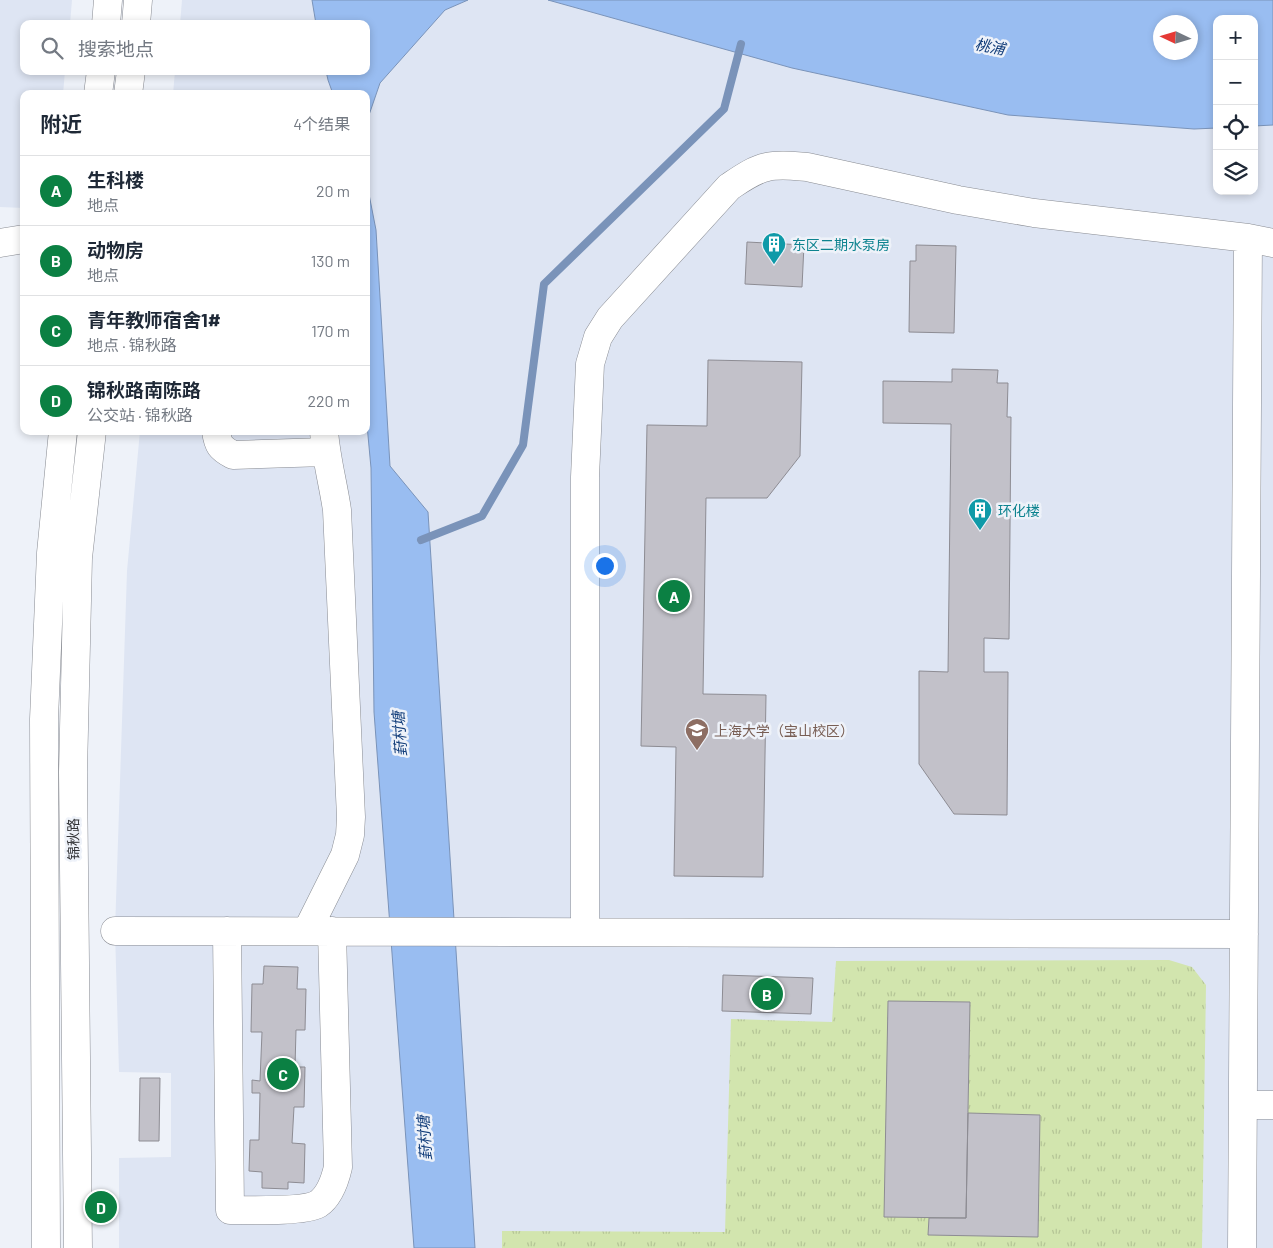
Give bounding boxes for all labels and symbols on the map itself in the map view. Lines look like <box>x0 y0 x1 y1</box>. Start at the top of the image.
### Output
north arrow <box>1153 15 1198 60</box>
water label: 桃浦 <box>974 35 1008 58</box>
building icon: 东区二期水泵房 <box>761 231 787 265</box>
place label: 东区二期水泵房 <box>792 236 890 253</box>
building icon: 环化楼 <box>967 497 993 531</box>
place label: 环化楼 <box>998 502 1040 519</box>
your location <box>592 553 618 579</box>
pin: A <box>658 577 690 615</box>
water label: 葑村塘 <box>388 708 410 757</box>
school or university icon: 上海大学（宝山校区） <box>684 717 710 751</box>
place label: 上海大学（宝山校区） <box>714 722 854 739</box>
street label: 锦秋路 <box>64 818 82 860</box>
pin: B <box>751 975 783 1013</box>
pin: C <box>267 1055 299 1093</box>
water label: 葑村塘 <box>413 1112 435 1161</box>
pin: D <box>85 1188 117 1226</box>

